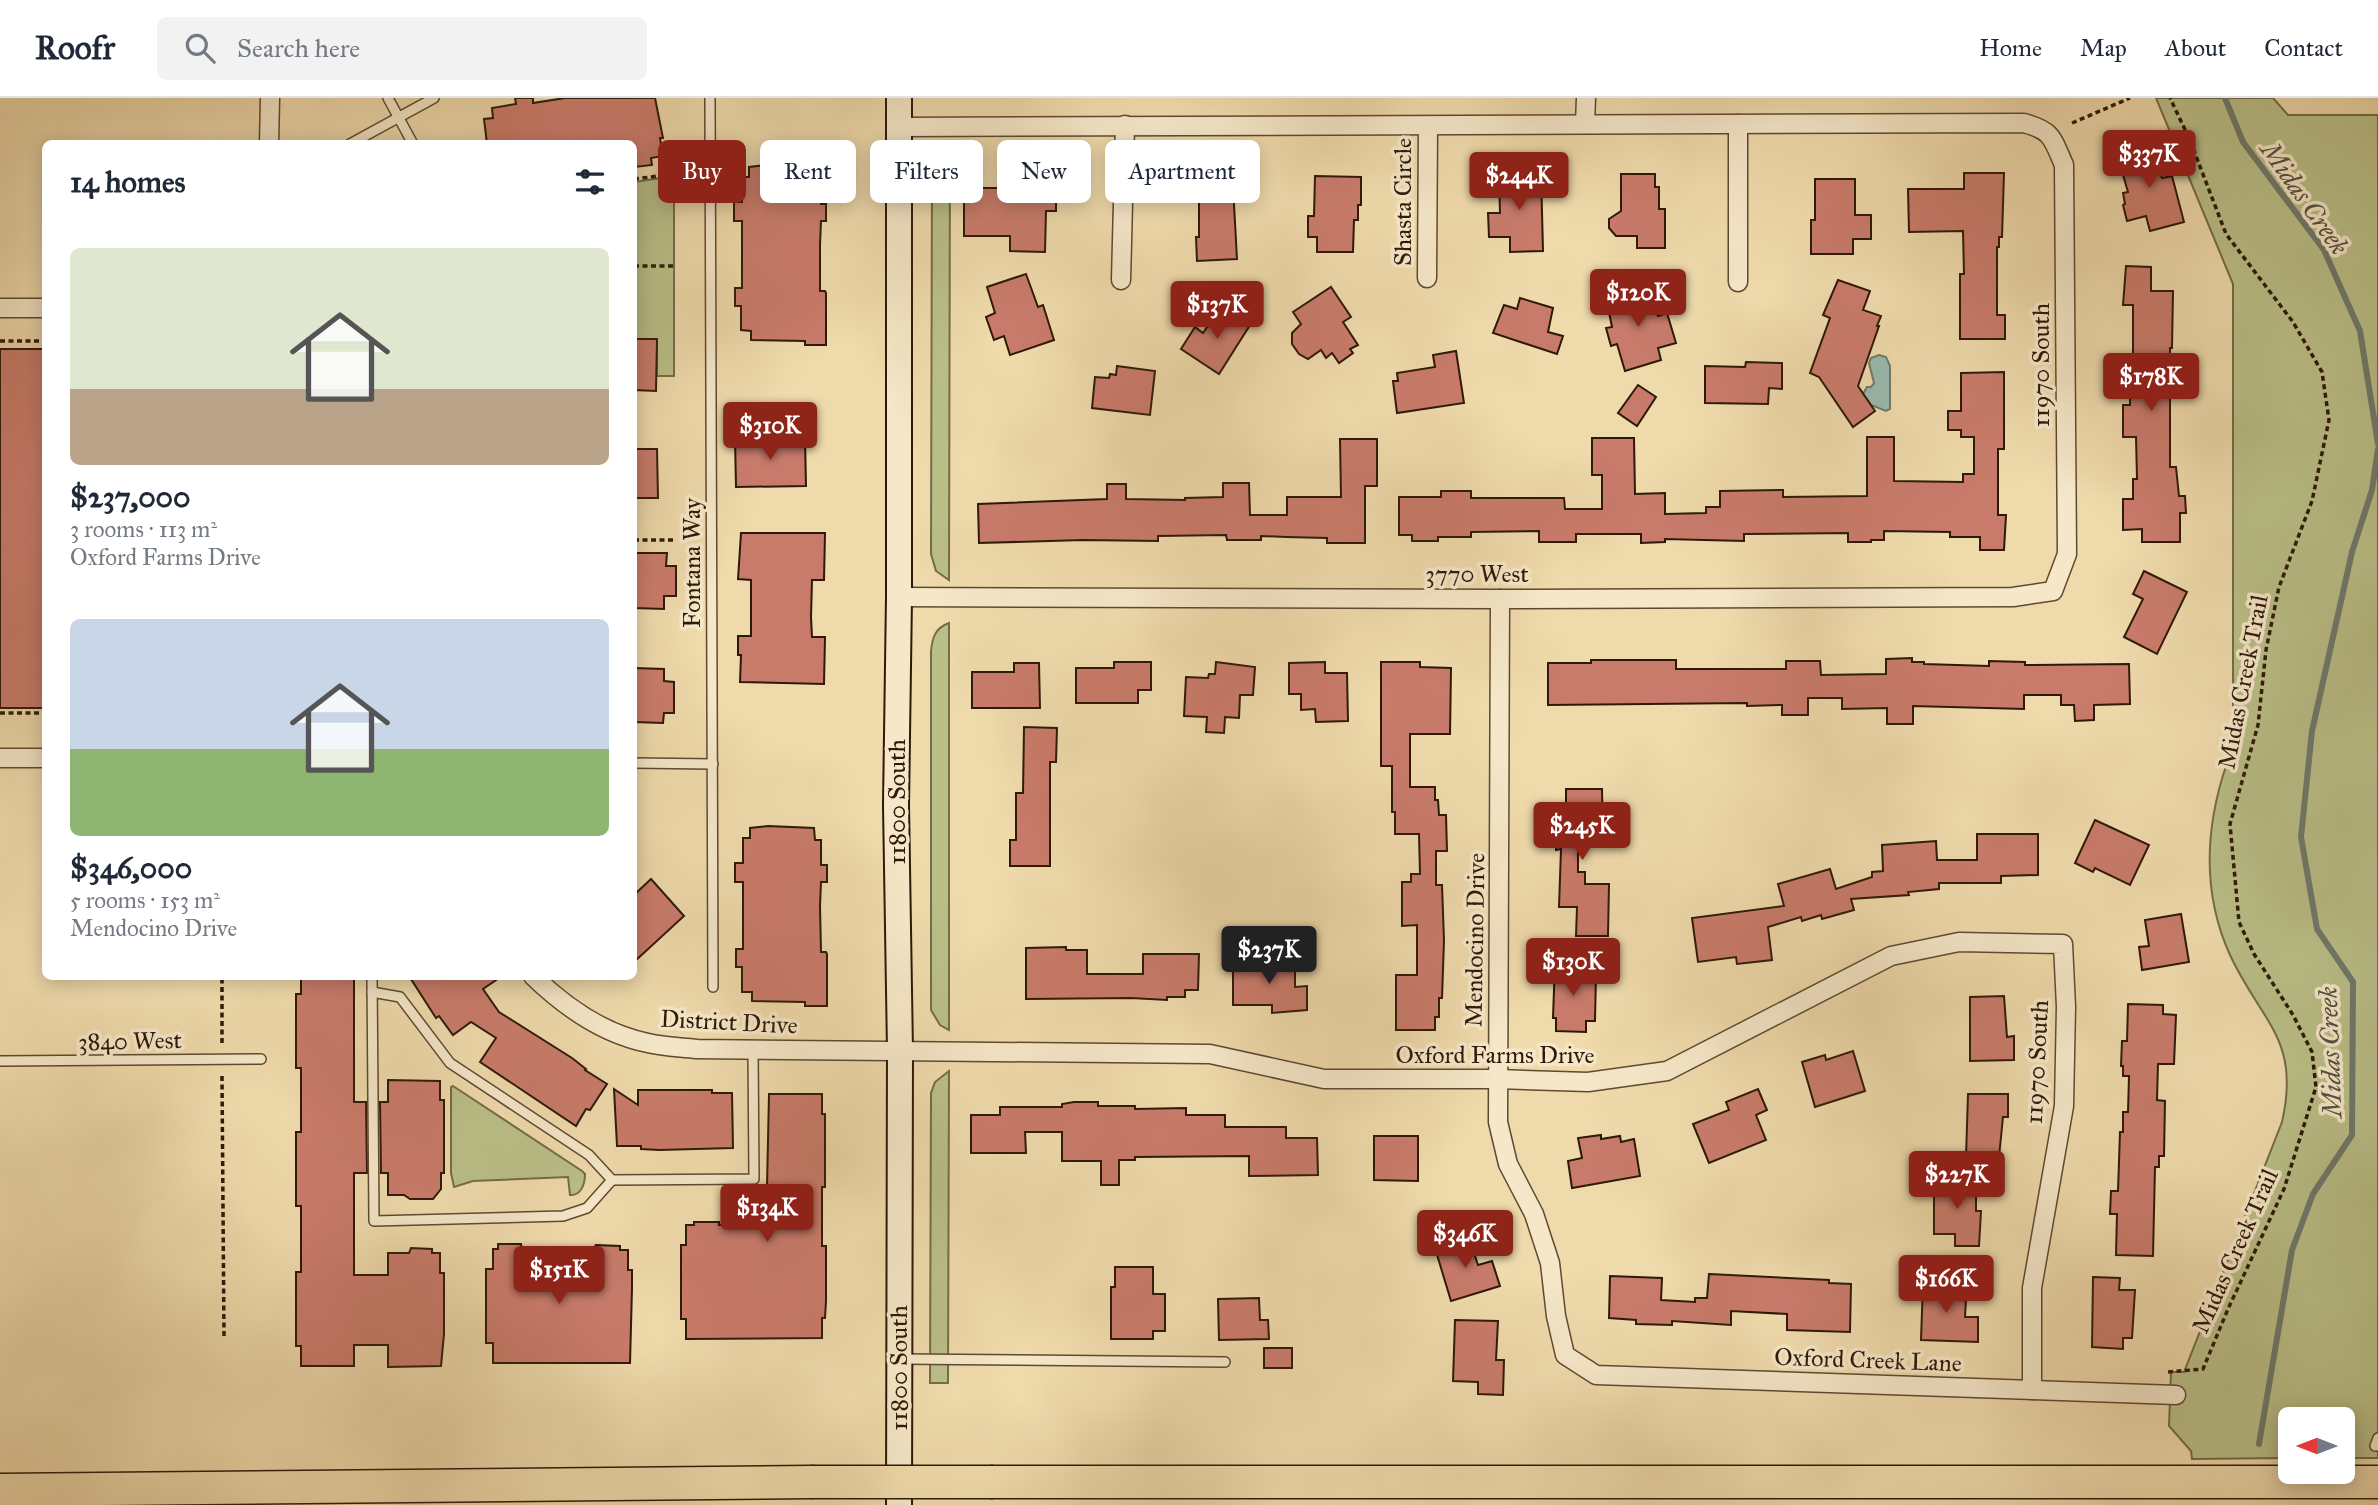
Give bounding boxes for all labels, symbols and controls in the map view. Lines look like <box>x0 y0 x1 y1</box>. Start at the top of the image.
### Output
search box <box>157 17 647 80</box>
text: Roofr <box>35 28 115 68</box>
icon: search <box>181 29 219 67</box>
text: Search here <box>237 32 360 64</box>
text: Home <box>1979 33 2042 63</box>
text: Map <box>2080 33 2127 63</box>
text: About <box>2165 33 2226 63</box>
text: Contact <box>2264 33 2343 63</box>
pin: $337K <box>2100 130 2198 190</box>
water label: Midas Creek <box>2253 133 2356 261</box>
street label: Shasta Circle <box>1388 138 1418 266</box>
text: $337K <box>2119 139 2179 167</box>
chip: Buy <box>658 140 746 203</box>
chip: Rent <box>760 140 856 203</box>
chip: Filters <box>870 140 983 203</box>
chip: New <box>997 140 1091 203</box>
chip: Apartment <box>1105 140 1260 203</box>
pin: $244K <box>1470 152 1568 212</box>
text: $244K <box>1485 161 1553 189</box>
icon: filters <box>571 163 609 201</box>
text: 14 homes <box>70 164 185 200</box>
pin: $120K <box>1589 270 1687 329</box>
text: $120K <box>1606 278 1670 306</box>
pin: $137K <box>1168 282 1266 341</box>
text: $137K <box>1187 290 1247 318</box>
icon: home <box>277 294 403 420</box>
street label: 11970 South <box>2026 303 2056 427</box>
pin: $178K <box>2102 354 2200 413</box>
text: $178K <box>2119 362 2183 390</box>
pin: $310K <box>721 402 819 462</box>
text: $310K <box>739 411 801 439</box>
text: $237,000 <box>70 479 191 515</box>
street label: Fontana Way <box>677 497 707 628</box>
text: 3 rooms · 113 m² <box>70 515 217 543</box>
text: Oxford Farms Drive <box>70 543 261 571</box>
street label: 3770 West <box>1425 559 1529 589</box>
street label: Midas Creek Trail <box>2211 592 2275 772</box>
icon: home <box>277 665 403 791</box>
street label: 11800 South <box>882 739 912 865</box>
pin: $245K <box>1533 802 1631 862</box>
text: $245K <box>1550 811 1614 839</box>
text: $346,000 <box>70 850 192 886</box>
street label: Mendocino Drive <box>1458 853 1492 1027</box>
text: 5 rooms · 153 m² <box>70 886 220 914</box>
text: Mendocino Drive <box>70 914 237 942</box>
pin: $237K <box>1220 926 1318 986</box>
text: $237K <box>1238 935 1300 963</box>
pin: $130K <box>1524 939 1622 998</box>
text: $130K <box>1542 947 1604 975</box>
water label: Midas Creek <box>2312 986 2348 1121</box>
street label: 11970 South <box>2019 999 2055 1125</box>
street label: District Drive <box>660 1003 798 1041</box>
street label: 3840 West <box>78 1025 183 1057</box>
street label: Oxford Farms Drive <box>1395 1040 1595 1070</box>
pin: $227K <box>1908 1152 2006 1211</box>
text: $227K <box>1925 1160 1989 1188</box>
street label: Midas Creek Trail <box>2185 1164 2285 1338</box>
pin: $134K <box>718 1184 816 1244</box>
text: $134K <box>736 1193 798 1221</box>
pin: $346K <box>1416 1210 1514 1270</box>
text: $346K <box>1433 1219 1497 1247</box>
pin: $151K <box>510 1246 608 1306</box>
text: $151K <box>530 1255 588 1283</box>
pin: $166K <box>1897 1256 1995 1315</box>
text: $166K <box>1915 1264 1977 1292</box>
street label: 11800 South <box>884 1305 914 1431</box>
street label: Oxford Creek Lane <box>1774 1342 1962 1378</box>
north arrow <box>2278 1407 2356 1484</box>
map controls <box>2278 1407 2355 1484</box>

